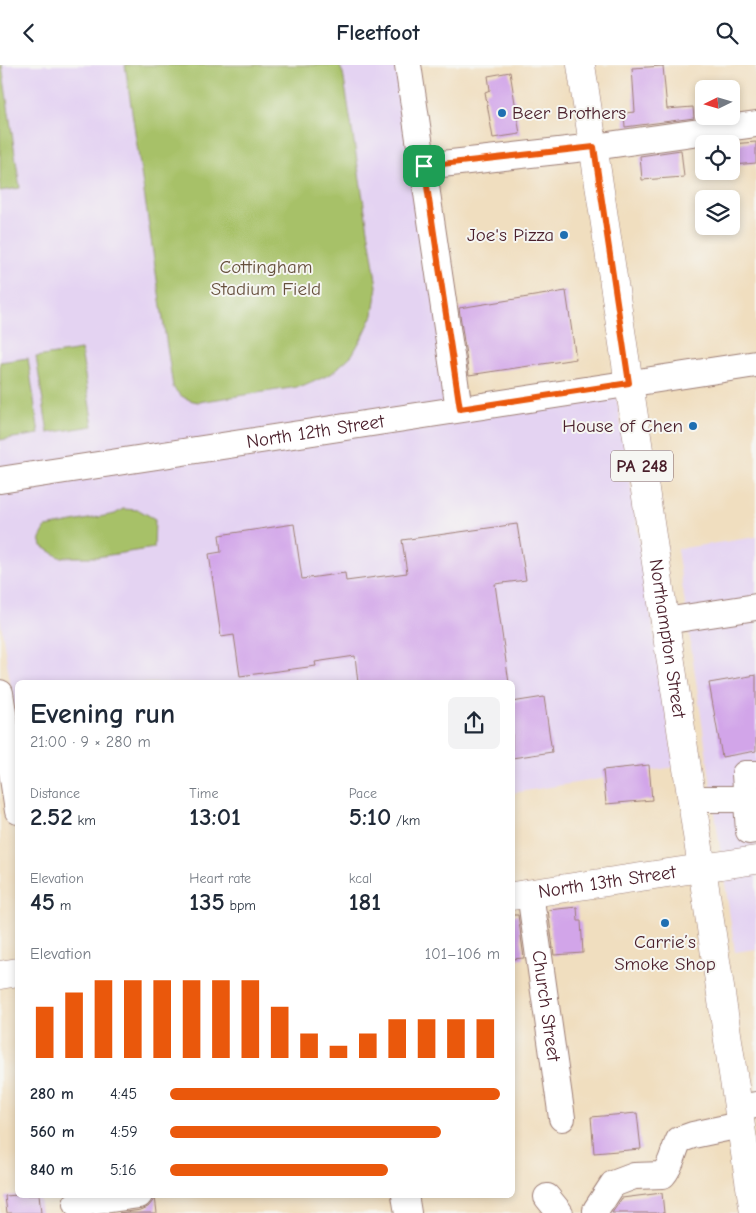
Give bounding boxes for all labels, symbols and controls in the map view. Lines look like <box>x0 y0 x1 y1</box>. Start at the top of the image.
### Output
icon: back <box>15 19 43 47</box>
icon: search <box>713 19 741 47</box>
text: Fleetfoot <box>336 20 420 46</box>
north arrow <box>695 80 740 125</box>
map controls <box>695 80 740 235</box>
place label: Beer Brothers <box>512 102 626 124</box>
marker: Beer Brothers <box>496 107 508 119</box>
button: locate <box>695 135 740 180</box>
pin <box>403 145 445 187</box>
icon: arrive <box>410 152 438 180</box>
button: layers <box>695 190 740 235</box>
place label: Joe's Pizza <box>467 224 554 246</box>
marker: Joe's Pizza <box>558 229 570 241</box>
park label: Cottingham Stadium Field <box>211 256 321 300</box>
street label: North 12th Street <box>245 410 386 453</box>
place label: House of Chen <box>562 415 683 437</box>
marker: House of Chen <box>687 420 699 432</box>
road number: PA 248 <box>611 451 673 481</box>
street label: Northampton Street <box>645 557 690 720</box>
button: share <box>448 697 500 749</box>
text: Evening run <box>30 698 175 730</box>
text: 21:00 · 9 × 280 m <box>30 733 151 751</box>
text: Distance <box>30 785 80 802</box>
text: Time <box>189 785 218 802</box>
text: Pace <box>349 785 377 802</box>
text: 2.52 <box>30 802 73 831</box>
text: 13:01 <box>189 802 241 831</box>
text: 5:10 <box>349 802 391 831</box>
text: km <box>73 812 96 829</box>
text: /km <box>391 812 420 829</box>
street label: North 13th Street <box>537 861 678 903</box>
text: Elevation <box>30 870 84 887</box>
text: Heart rate <box>189 870 251 887</box>
text: kcal <box>349 870 372 887</box>
text: 45 <box>30 887 55 916</box>
text: 135 <box>189 887 225 916</box>
text: 181 <box>349 887 381 916</box>
text: m <box>55 897 71 914</box>
text: bpm <box>225 897 256 914</box>
marker: Carrie’s Smoke Shop <box>659 917 671 929</box>
place label: Carrie’s Smoke Shop <box>614 931 716 975</box>
text: Elevation <box>30 945 91 963</box>
text: 101–106 m <box>425 945 500 963</box>
street label: Church Street <box>527 949 565 1063</box>
text: 280 m <box>30 1085 74 1103</box>
text: 4:45 <box>110 1085 137 1103</box>
text: 560 m <box>30 1123 74 1141</box>
text: 4:59 <box>110 1123 138 1141</box>
text: 840 m <box>30 1161 73 1179</box>
text: 5:16 <box>110 1161 137 1179</box>

